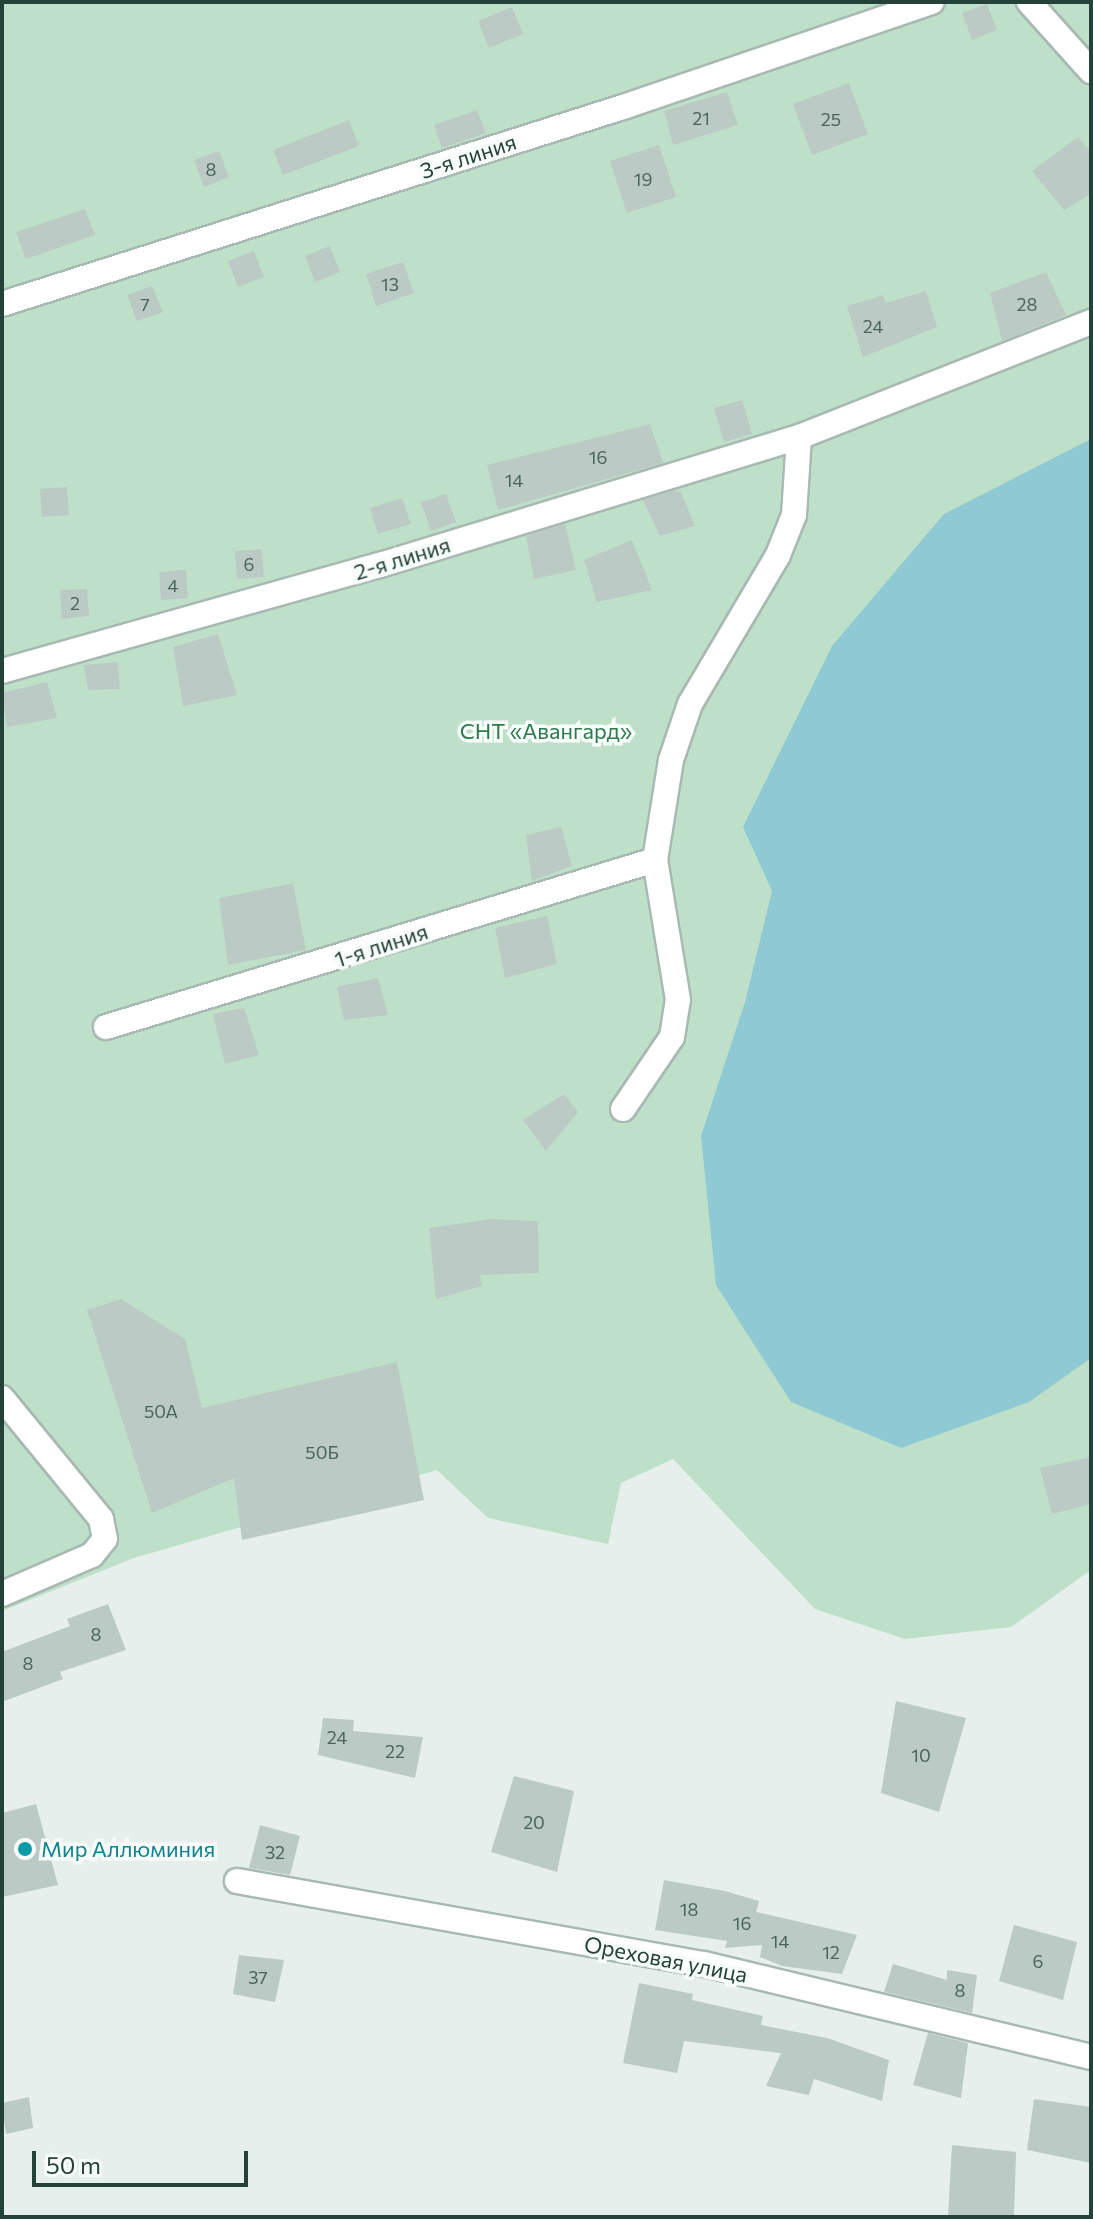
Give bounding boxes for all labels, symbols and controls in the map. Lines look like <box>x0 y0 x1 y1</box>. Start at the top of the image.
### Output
house number: 21 <box>692 107 710 129</box>
house number: 25 <box>821 108 841 130</box>
street label: 3-я линия <box>417 128 519 184</box>
house number: 8 <box>206 158 216 180</box>
house number: 19 <box>634 168 652 190</box>
house number: 13 <box>381 273 399 295</box>
house number: 7 <box>140 293 150 315</box>
house number: 28 <box>1017 293 1037 315</box>
house number: 24 <box>863 315 883 337</box>
house number: 16 <box>589 446 607 468</box>
house number: 14 <box>505 469 523 491</box>
street label: 2-я линия <box>351 531 453 585</box>
house number: 6 <box>244 553 254 575</box>
house number: 4 <box>168 574 178 596</box>
house number: 2 <box>70 592 80 614</box>
park label: СНТ «Авангард» <box>460 718 632 744</box>
street label: 1-я линия <box>331 918 431 972</box>
house number: 50А <box>144 1400 178 1422</box>
house number: 50Б <box>305 1441 339 1463</box>
house number: 8 <box>91 1623 101 1645</box>
house number: 8 <box>23 1652 33 1674</box>
house number: 24 <box>327 1726 347 1748</box>
house number: 22 <box>385 1740 405 1762</box>
house number: 10 <box>911 1744 931 1766</box>
house number: 20 <box>523 1811 545 1833</box>
place label: Мир Аллюминия <box>41 1836 215 1862</box>
marker: Мир Аллюминия <box>16 1840 34 1858</box>
house number: 32 <box>265 1841 285 1863</box>
house number: 18 <box>680 1898 698 1920</box>
house number: 16 <box>733 1912 751 1934</box>
street label: Ореховая улица <box>582 1930 750 1988</box>
house number: 14 <box>771 1930 789 1952</box>
house number: 12 <box>822 1941 840 1963</box>
house number: 6 <box>1033 1950 1043 1972</box>
house number: 37 <box>248 1966 268 1988</box>
house number: 8 <box>955 1979 965 2001</box>
scale bar <box>36 2135 252 2185</box>
text: 50 m <box>46 2150 101 2179</box>

